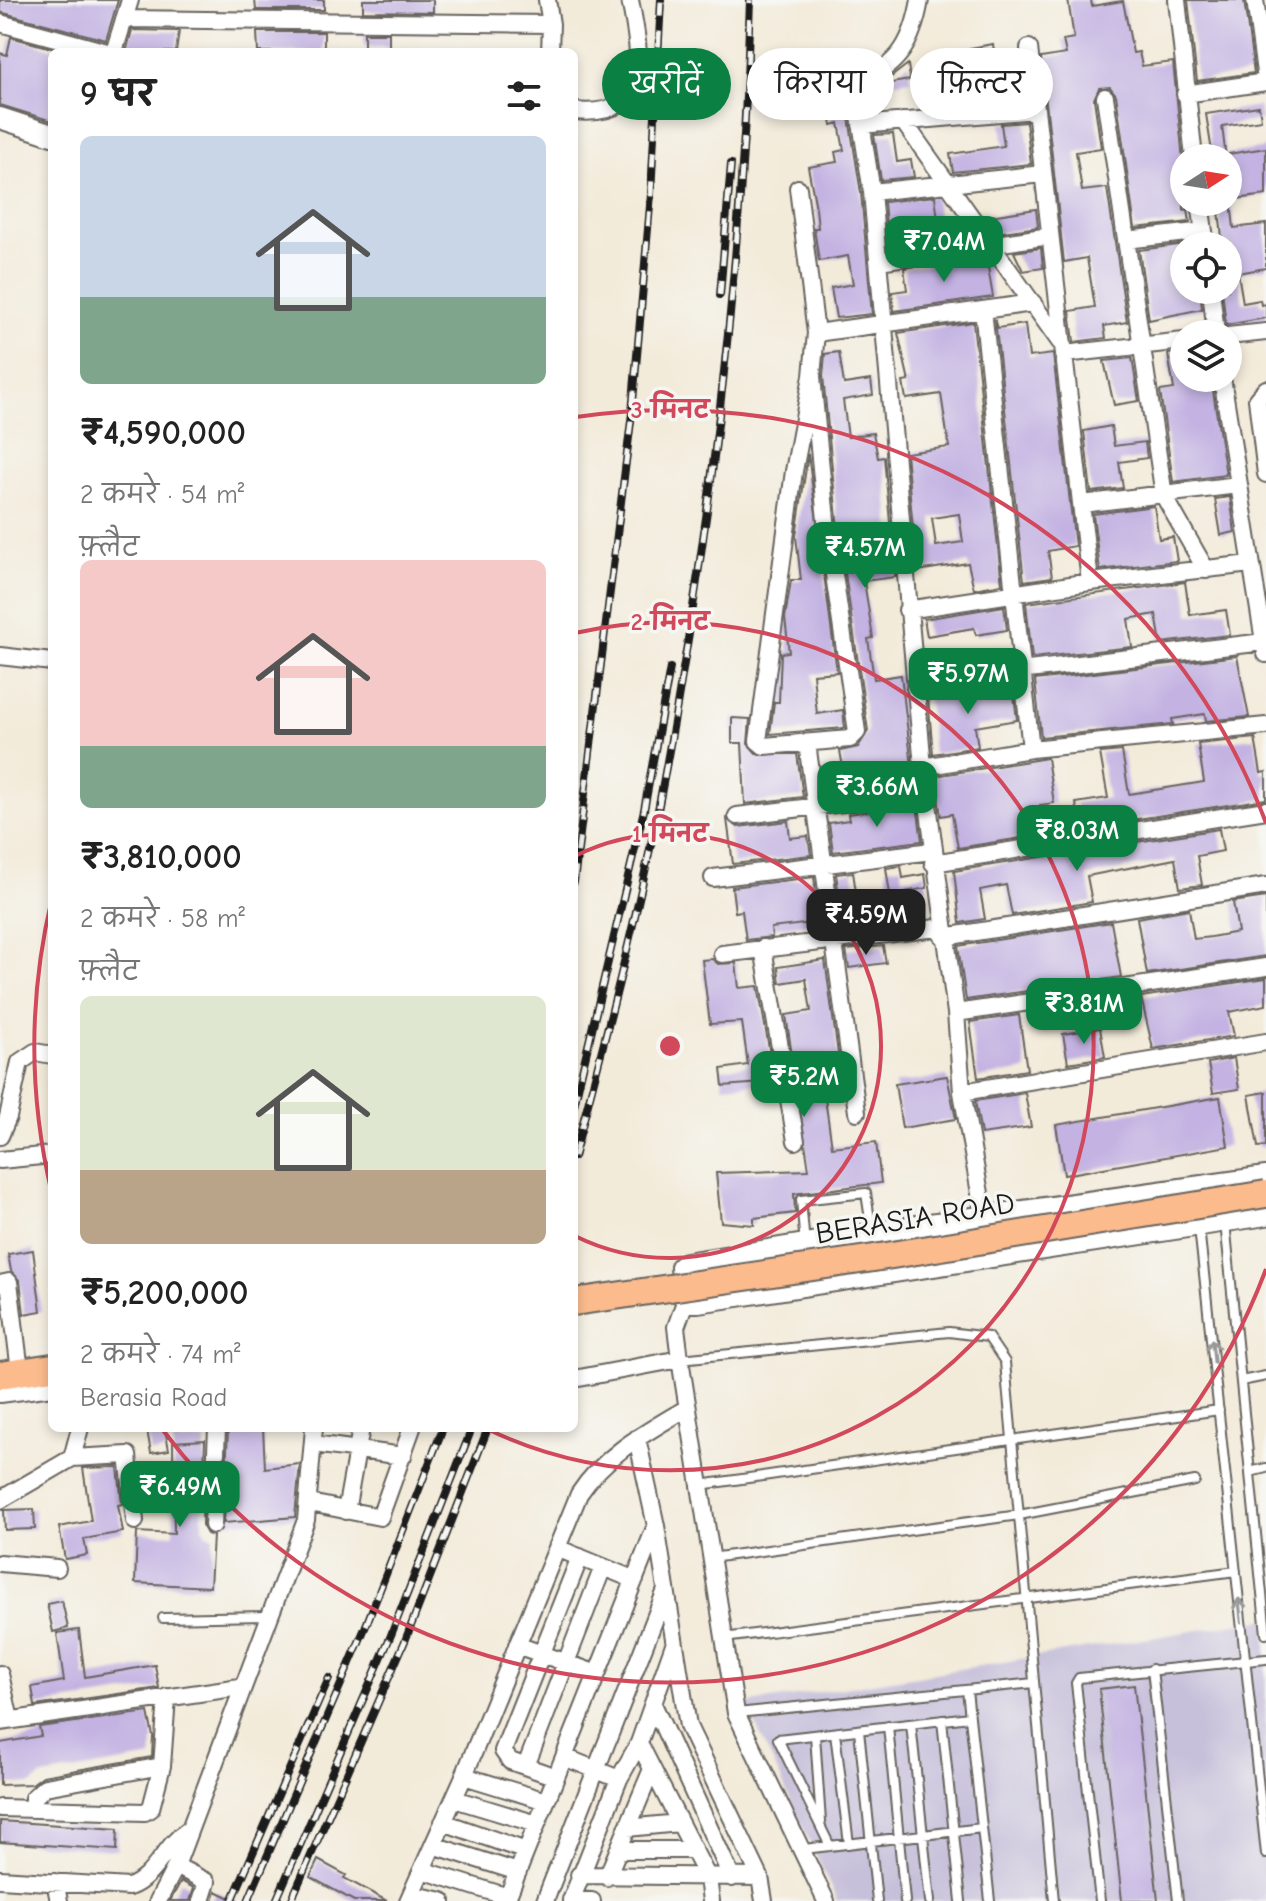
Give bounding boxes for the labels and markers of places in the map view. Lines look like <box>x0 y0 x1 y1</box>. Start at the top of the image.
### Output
pin: ₹7.04M <box>879 216 1009 284</box>
pin: ₹4.57M <box>800 522 930 590</box>
pin: ₹5.97M <box>903 648 1033 716</box>
pin: ₹3.66M <box>812 761 942 829</box>
pin: ₹8.03M <box>1012 805 1142 873</box>
pin: ₹4.59M <box>801 889 931 957</box>
pin: ₹3.81M <box>1019 978 1149 1046</box>
centre of rings <box>656 1032 684 1060</box>
pin: ₹5.2M <box>748 1051 860 1119</box>
pin: ₹6.49M <box>115 1461 245 1529</box>

